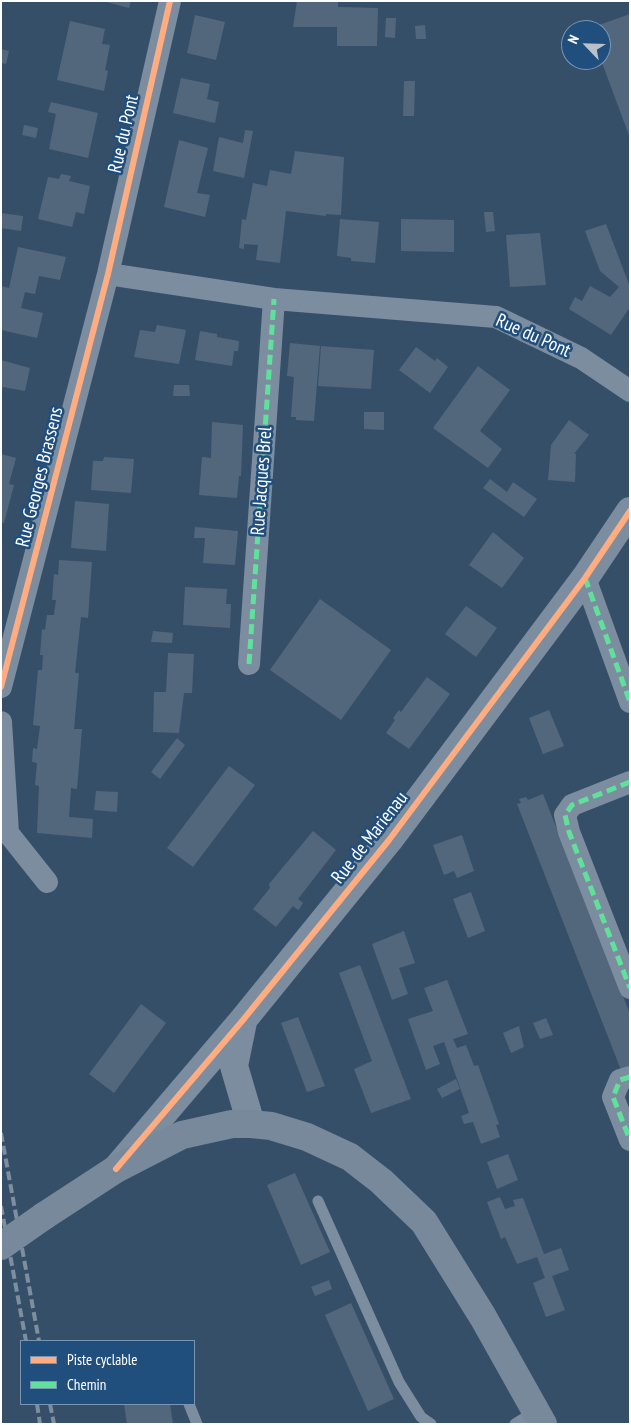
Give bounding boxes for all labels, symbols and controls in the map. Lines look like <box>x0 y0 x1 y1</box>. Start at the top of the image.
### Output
north arrow <box>561 20 611 70</box>
text: N <box>563 32 583 46</box>
street label: Rue du Pont <box>104 93 144 175</box>
street label: Rue du Pont <box>492 309 574 363</box>
street label: Rue Georges Brassens <box>12 405 68 549</box>
street label: Rue Jacques Brel <box>247 426 277 536</box>
street label: Rue de Marienau <box>327 787 413 889</box>
legend <box>20 1340 195 1405</box>
text: Piste cyclable <box>67 1350 137 1369</box>
text: Chemin <box>67 1375 106 1394</box>

